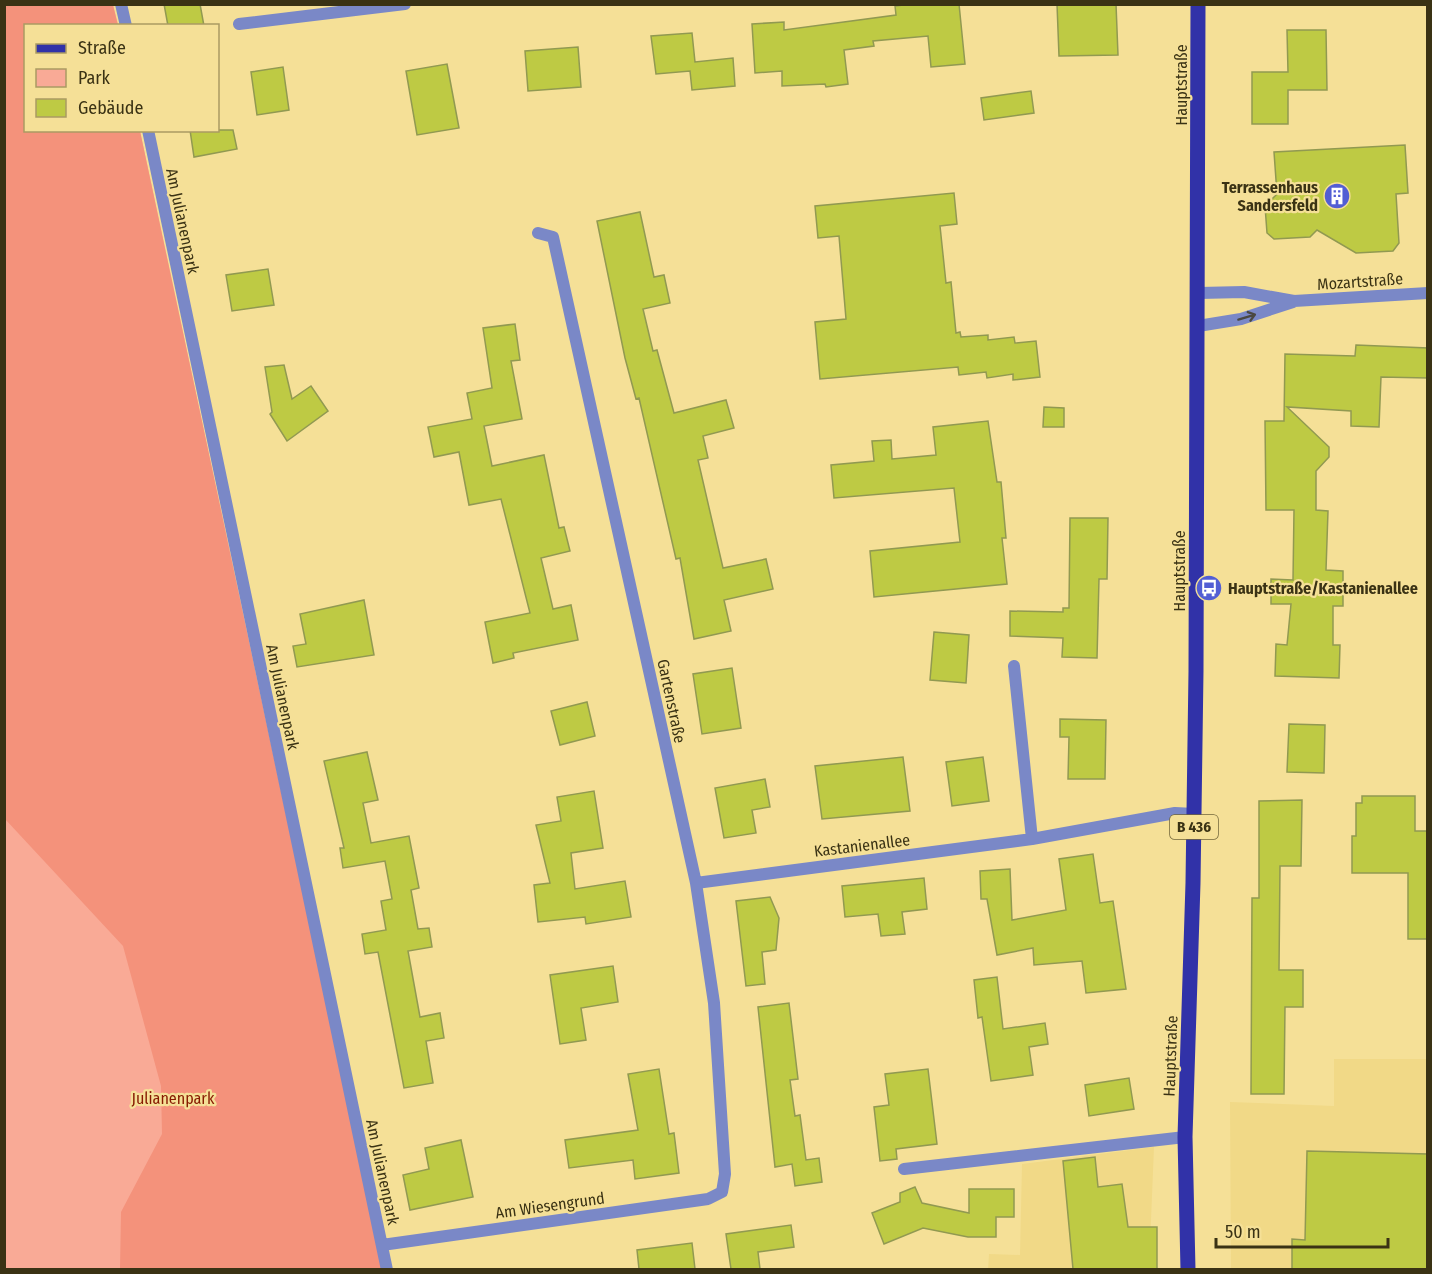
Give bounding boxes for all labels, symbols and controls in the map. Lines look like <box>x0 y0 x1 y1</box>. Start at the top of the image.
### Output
legend <box>24 24 219 132</box>
text: Straße <box>78 37 126 59</box>
street label: Hauptstraße <box>1172 44 1191 126</box>
text: Park <box>78 67 111 89</box>
text: Gebäude <box>78 97 144 119</box>
street label: Am Julianenpark <box>162 167 203 276</box>
place label: Terrassenhaus Sandersfeld <box>1222 178 1318 215</box>
building icon: Terrassenhaus Sandersfeld <box>1322 181 1352 211</box>
street label: Mozartstraße <box>1317 269 1404 294</box>
one-way arrow <box>1237 311 1256 322</box>
street label: Hauptstraße <box>1170 530 1189 612</box>
bus stop icon: Hauptstraße/Kastanienallee <box>1194 573 1224 603</box>
place label: Hauptstraße/Kastanienallee <box>1228 579 1418 598</box>
street label: Am Julianenpark <box>262 643 303 752</box>
street label: Gartenstraße <box>653 657 690 745</box>
road number: B 436 <box>1170 815 1218 839</box>
street label: Kastanienallee <box>813 830 911 861</box>
street label: Hauptstraße <box>1160 1015 1181 1097</box>
park label: Julianenpark <box>132 1089 215 1108</box>
street label: Am Julianenpark <box>362 1118 403 1227</box>
street label: Am Wiesengrund <box>494 1188 606 1223</box>
scale bar <box>1216 1211 1388 1249</box>
text: 50 m <box>1225 1221 1261 1243</box>

